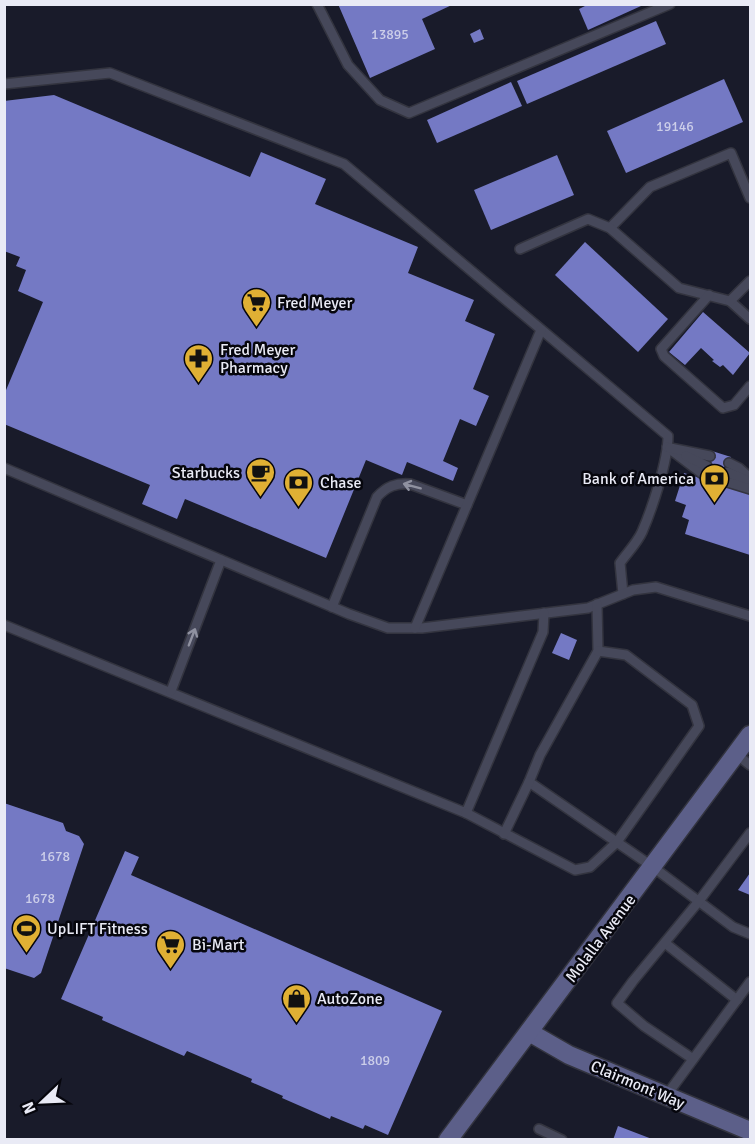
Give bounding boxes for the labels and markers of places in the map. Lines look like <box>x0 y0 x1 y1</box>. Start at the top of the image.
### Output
supermarket icon: Fred Meyer <box>240 286 272 328</box>
place label: Fred Meyer <box>277 293 353 313</box>
place label: Fred Meyer Pharmacy <box>220 340 296 378</box>
pharmacy icon: Fred Meyer Pharmacy <box>183 342 215 384</box>
cafe icon: Starbucks <box>245 456 277 498</box>
bank icon: Bank of America <box>699 462 731 504</box>
place label: Starbucks <box>172 463 240 483</box>
bank icon: Chase <box>283 466 315 508</box>
place label: Bank of America <box>582 469 694 489</box>
place label: Chase <box>320 473 362 493</box>
sports icon: UpLIFT Fitness <box>10 912 42 954</box>
place label: UpLIFT Fitness <box>47 919 148 939</box>
supermarket icon: Bi-Mart <box>155 928 187 970</box>
place label: Bi-Mart <box>192 935 245 955</box>
shop icon: AutoZone <box>280 982 312 1024</box>
place label: AutoZone <box>317 989 383 1009</box>

